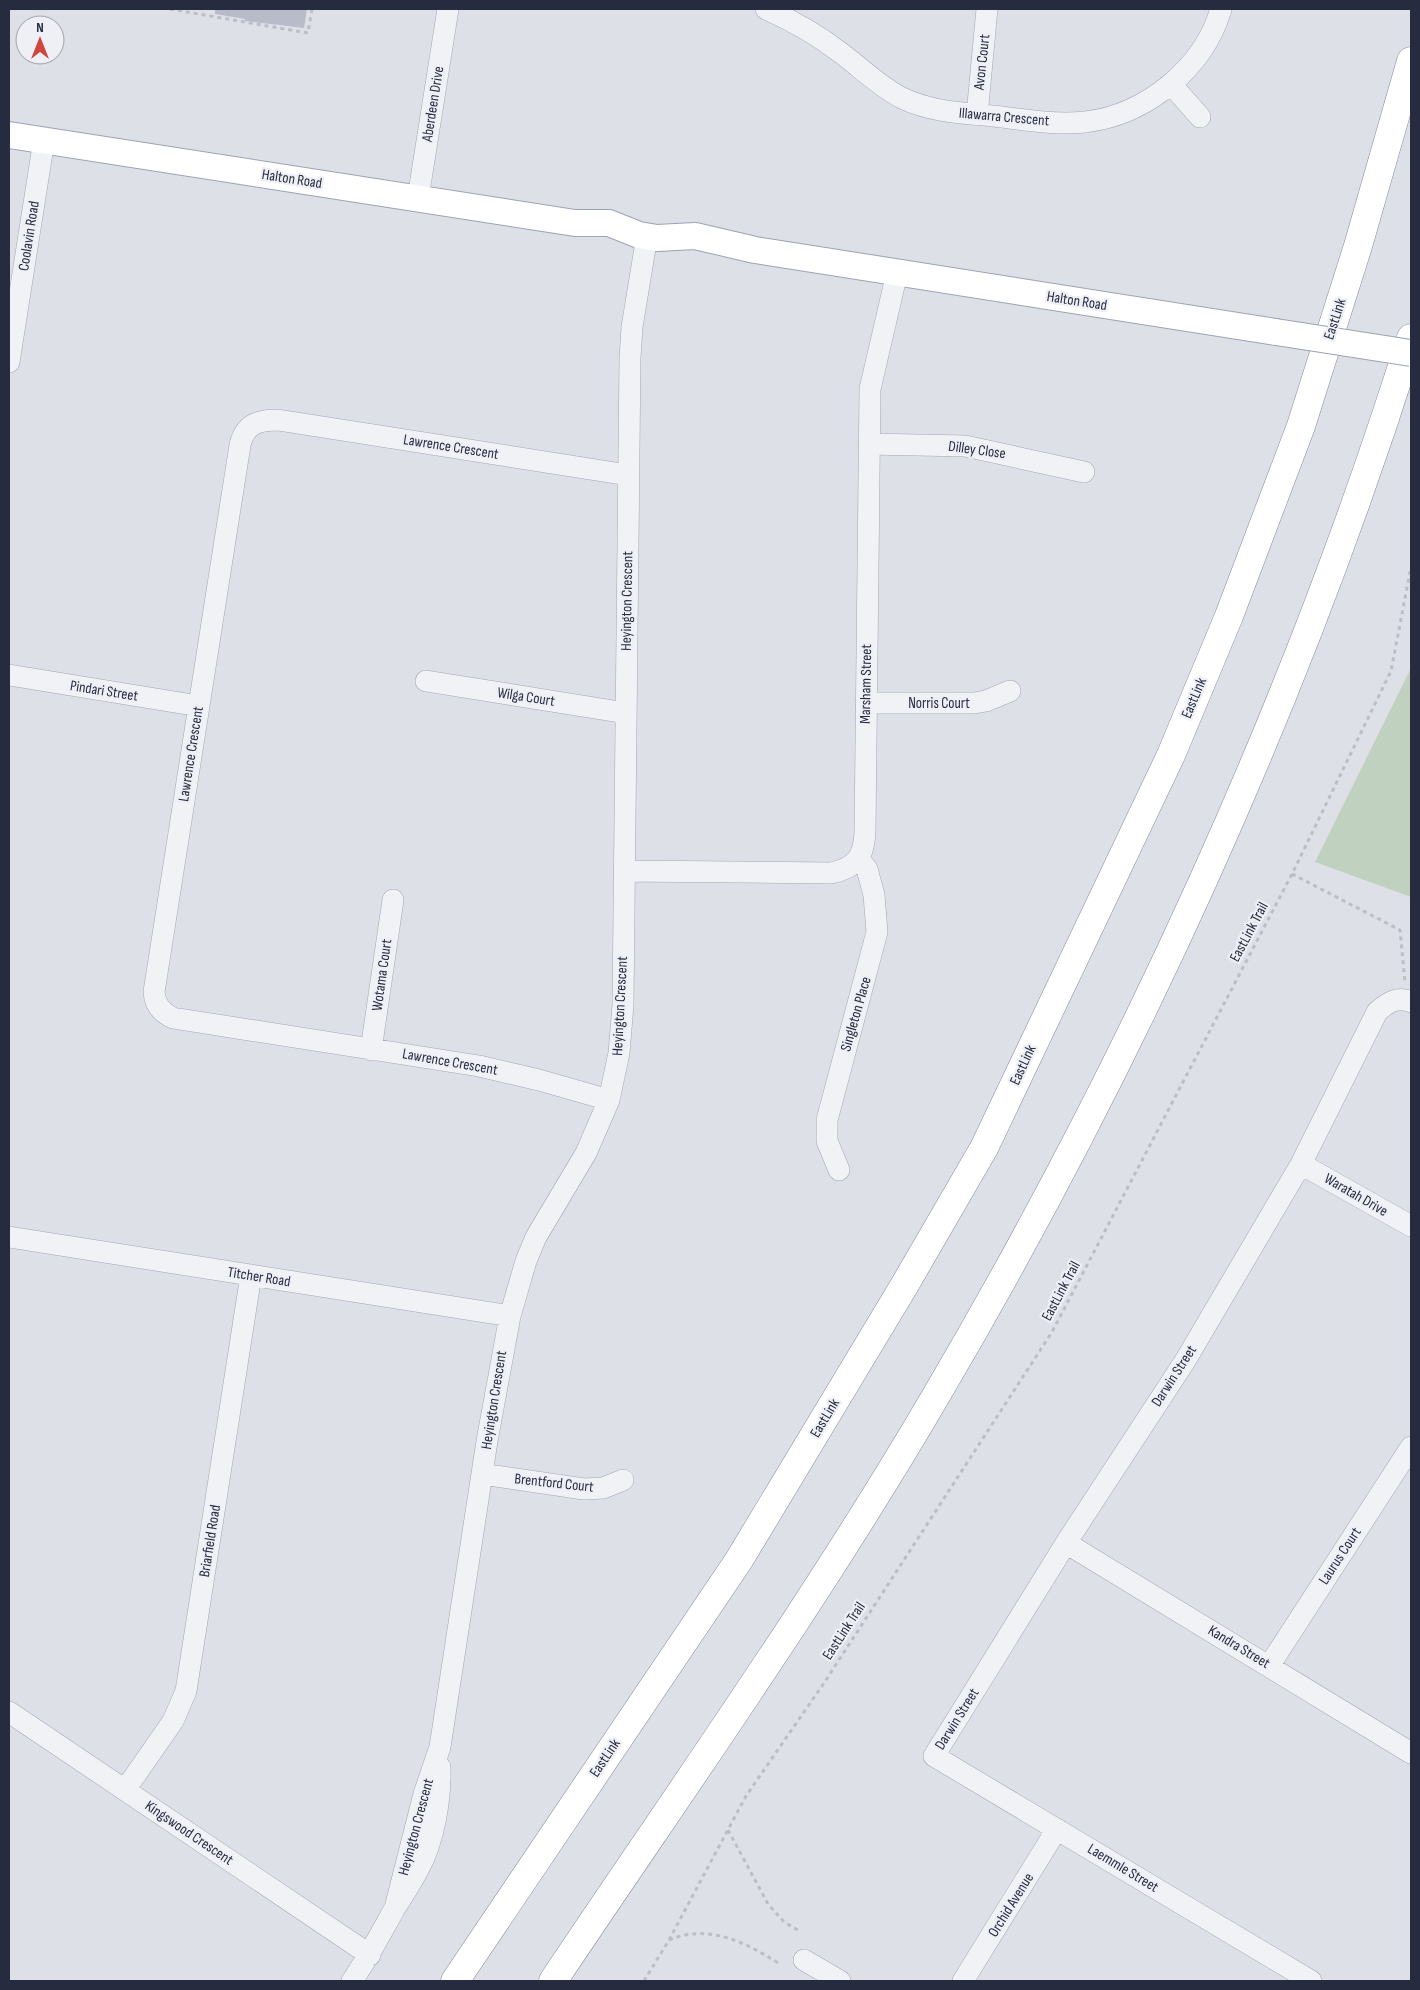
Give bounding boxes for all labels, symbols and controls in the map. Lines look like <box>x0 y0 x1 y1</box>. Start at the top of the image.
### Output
north arrow <box>15 15 65 65</box>
text: N <box>36 19 44 36</box>
street label: Avon Court <box>970 33 994 92</box>
street label: Aberdeen Drive <box>417 65 448 144</box>
street label: Illawarra Crescent <box>958 104 1050 130</box>
street label: Halton Road <box>261 165 323 193</box>
street label: Coolavin Road <box>14 200 44 272</box>
street label: Halton Road <box>1046 287 1108 315</box>
street label: EastLink <box>1319 296 1351 342</box>
street label: Lawrence Crescent <box>402 430 500 464</box>
street label: Dilley Close <box>947 437 1007 463</box>
street label: Heyington Crescent <box>617 551 637 651</box>
street label: Marsham Street <box>856 643 876 724</box>
street label: EastLink <box>1177 675 1211 721</box>
street label: Pindari Street <box>69 676 140 706</box>
street label: Wilga Court <box>496 683 557 711</box>
street label: Norris Court <box>908 694 970 713</box>
street label: Lawrence Crescent <box>174 705 208 803</box>
street label: EastLink Trail <box>1225 899 1273 965</box>
street label: Wotama Court <box>368 937 397 1012</box>
street label: Heyington Crescent <box>608 955 632 1056</box>
street label: Singleton Place <box>836 974 876 1054</box>
street label: EastLink <box>1005 1042 1041 1088</box>
street label: Lawrence Crescent <box>401 1044 499 1080</box>
street label: Waratah Drive <box>1321 1169 1391 1221</box>
street label: EastLink Trail <box>1037 1258 1085 1324</box>
street label: Titcher Road <box>226 1263 292 1291</box>
street label: Darwin Street <box>1147 1341 1201 1410</box>
street label: Heyington Crescent <box>477 1349 511 1451</box>
street label: EastLink <box>806 1395 844 1441</box>
street label: Brentford Court <box>513 1469 595 1497</box>
street label: Briarfield Road <box>195 1503 225 1579</box>
street label: Laurus Court <box>1314 1523 1366 1588</box>
street label: EastLink Trail <box>818 1599 870 1663</box>
street label: Kandra Street <box>1205 1621 1274 1673</box>
street label: Darwin Street <box>931 1684 984 1753</box>
street label: EastLink <box>585 1735 625 1781</box>
street label: Heyington Crescent <box>394 1776 438 1878</box>
street label: Kingswood Crescent <box>141 1796 237 1870</box>
street label: Laemmle Street <box>1084 1839 1162 1897</box>
street label: Orchid Avenue <box>984 1869 1038 1941</box>

